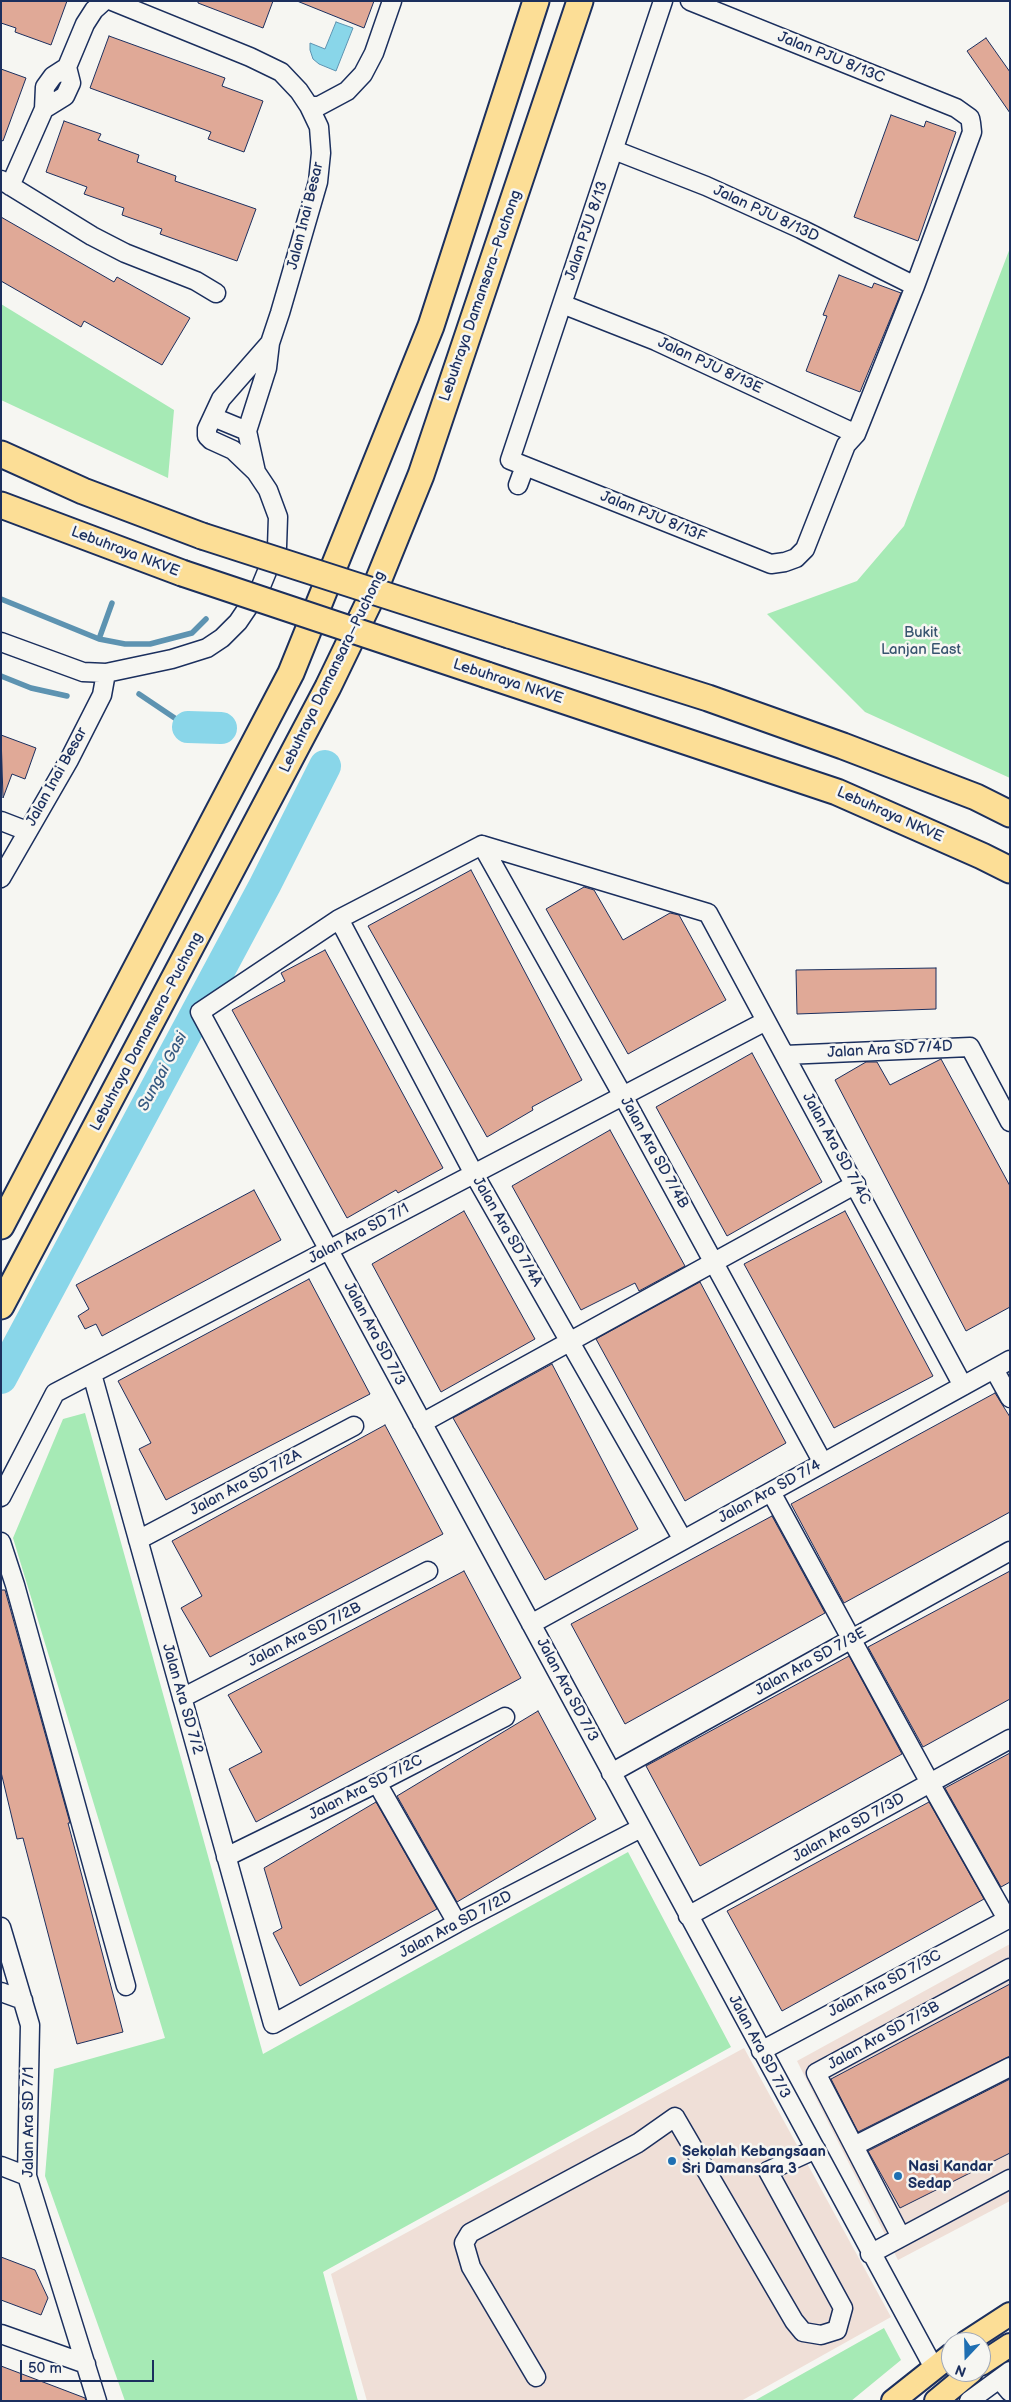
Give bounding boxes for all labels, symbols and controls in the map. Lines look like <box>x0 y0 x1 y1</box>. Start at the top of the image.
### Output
street label: Jalan PJU 8/13C <box>775 28 887 88</box>
street label: Jalan Inai Besar <box>284 160 328 272</box>
street label: Jalan PJU 8/13 <box>562 179 612 283</box>
street label: Jalan PJU 8/13D <box>710 182 822 246</box>
street label: Lebuhraya Damansara–Puchong <box>436 188 526 404</box>
street label: Jalan PJU 8/13E <box>655 334 765 398</box>
street label: Jalan PJU 8/13F <box>598 488 708 546</box>
street label: Lebuhraya NKVE <box>68 523 182 581</box>
street label: Lebuhraya Damansara–Puchong <box>276 568 390 776</box>
park label: Bukit Lanjan East <box>881 624 961 659</box>
street label: Lebuhraya NKVE <box>451 656 565 708</box>
street label: Jalan Inai Besar <box>22 725 92 829</box>
street label: Lebuhraya NKVE <box>834 783 946 847</box>
street label: Lebuhraya Damansara–Puchong <box>87 930 207 1134</box>
water label: Sungai Gasi <box>134 1029 192 1115</box>
street label: Jalan Ara SD 7/4D <box>827 1038 953 1062</box>
street label: Jalan Ara SD 7/4C <box>798 1090 874 1208</box>
street label: Jalan Ara SD 7/4B <box>616 1094 692 1212</box>
street label: Jalan Ara SD 7/4A <box>468 1174 546 1290</box>
street label: Jalan Ara SD 7/1 <box>306 1200 412 1268</box>
street label: Jalan Ara SD 7/3 <box>339 1279 409 1389</box>
street label: Jalan Ara SD 7/2A <box>187 1446 305 1520</box>
street label: Jalan Ara SD 7/4 <box>716 1456 824 1528</box>
street label: Jalan Ara SD 7/2B <box>245 1599 365 1671</box>
street label: Jalan Ara SD 7/3E <box>752 1624 870 1700</box>
street label: Jalan Ara SD 7/3 <box>532 1635 602 1745</box>
street label: Jalan Ara SD 7/2 <box>158 1642 206 1756</box>
street label: Jalan Ara SD 7/2C <box>306 1752 426 1824</box>
street label: Jalan Ara SD 7/3D <box>790 1790 908 1866</box>
street label: Jalan Ara SD 7/2D <box>397 1888 515 1962</box>
street label: Jalan Ara SD 7/3C <box>826 1947 944 2021</box>
street label: Jalan Ara SD 7/3 <box>724 1992 794 2102</box>
street label: Jalan Ara SD 7/3B <box>825 1998 943 2074</box>
street label: Jalan Ara SD 7/1 <box>20 2066 38 2178</box>
place label: Sekolah Kebangsaan Sri Damansara 3 <box>682 2143 826 2178</box>
marker: Sekolah Kebangsaan Sri Damansara 3 <box>666 2155 678 2167</box>
place label: Nasi Kandar Sedap <box>908 2158 993 2193</box>
marker: Nasi Kandar Sedap <box>892 2170 904 2182</box>
north arrow <box>941 2332 991 2382</box>
scale bar <box>22 2350 156 2382</box>
text: 50 m <box>28 2359 62 2378</box>
text: N <box>953 2361 969 2380</box>

